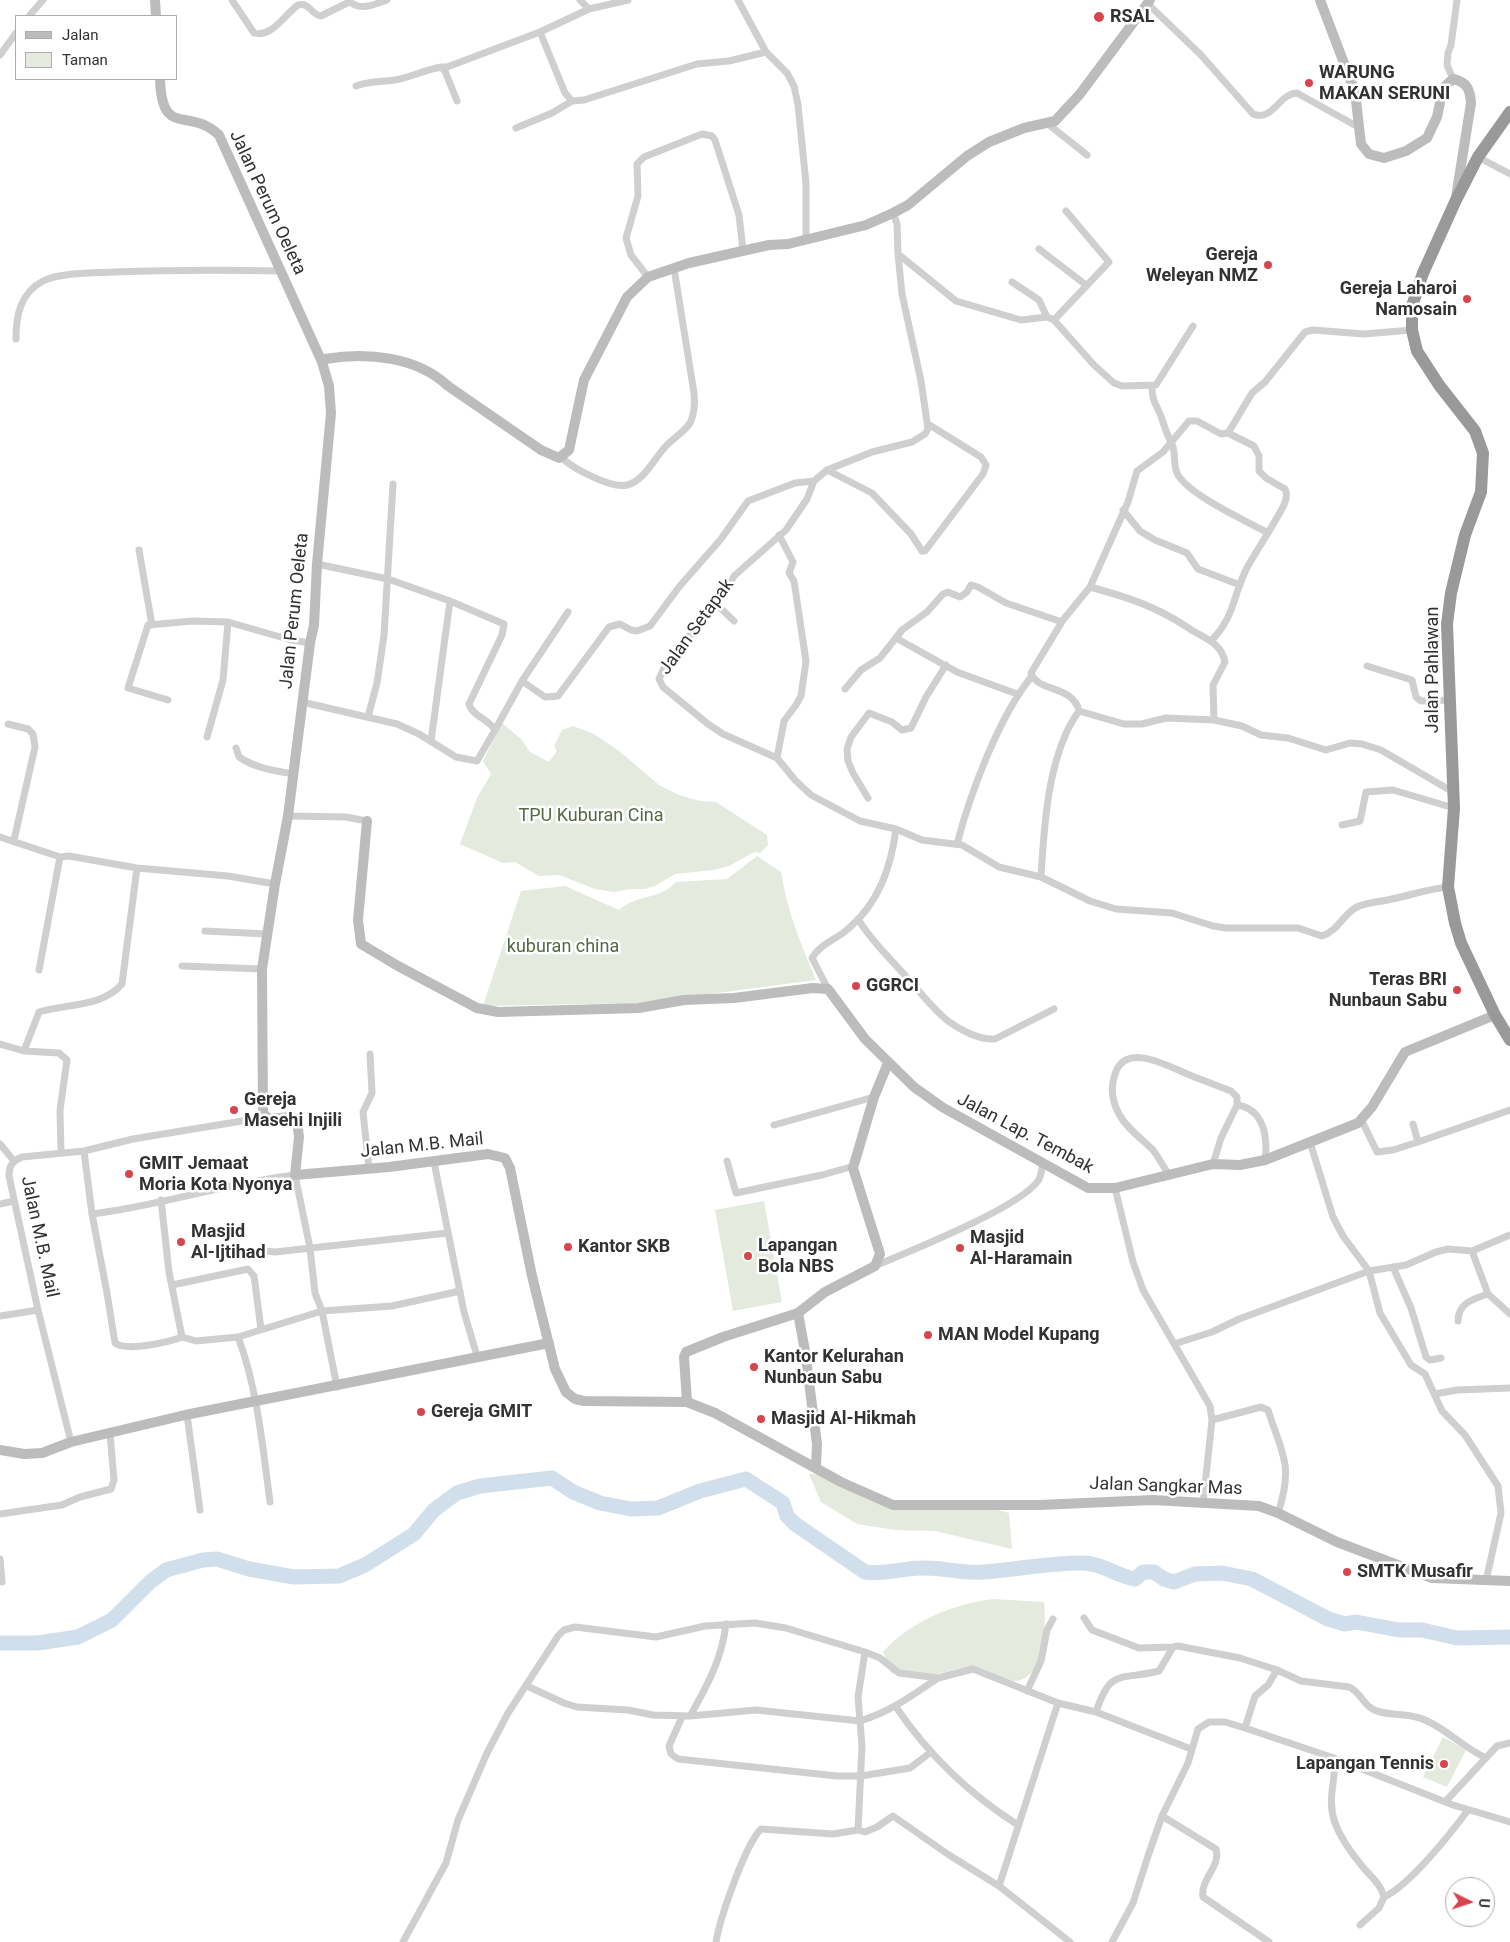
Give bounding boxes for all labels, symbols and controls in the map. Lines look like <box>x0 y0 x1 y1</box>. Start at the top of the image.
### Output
place label: RSAL <box>1110 6 1154 28</box>
marker: RSAL <box>1092 10 1106 24</box>
legend <box>15 15 178 80</box>
text: Jalan <box>62 26 99 44</box>
text: Taman <box>62 51 108 69</box>
place label: WARUNG MAKAN SERUNI <box>1319 62 1450 104</box>
marker: WARUNG MAKAN SERUNI <box>1303 77 1315 89</box>
street label: Jalan Perum Oeleta <box>224 127 310 279</box>
place label: Gereja Weleyan NMZ <box>1146 244 1258 286</box>
marker: Gereja Weleyan NMZ <box>1262 259 1274 271</box>
place label: Gereja Laharoi Namosain <box>1340 278 1457 320</box>
marker: Gereja Laharoi Namosain <box>1461 293 1473 305</box>
street label: Jalan Perum Oeleta <box>276 532 314 690</box>
street label: Jalan Setapak <box>655 575 739 679</box>
street label: Jalan Pahlawan <box>1422 607 1444 733</box>
park label: TPU Kuburan Cina <box>518 805 664 827</box>
park label: kuburan china <box>507 936 619 958</box>
place label: Teras BRI Nunbaun Sabu <box>1329 969 1447 1012</box>
place label: GGRCI <box>866 975 919 997</box>
marker: GGRCI <box>850 980 862 992</box>
marker: Teras BRI Nunbaun Sabu <box>1451 984 1463 996</box>
place label: Gereja Masehi Injili <box>244 1089 342 1132</box>
street label: Jalan Lap. Tembak <box>953 1089 1097 1179</box>
marker: Gereja Masehi Injili <box>228 1104 240 1116</box>
street label: Jalan M.B. Mail <box>359 1129 485 1163</box>
place label: GMIT Jemaat Moria Kota Nyonya <box>139 1153 292 1196</box>
marker: GMIT Jemaat Moria Kota Nyonya <box>123 1168 135 1180</box>
street label: Jalan M.B. Mail <box>16 1174 62 1300</box>
place label: Masjid Al-Ijtihad <box>191 1221 266 1264</box>
place label: Masjid Al-Haramain <box>970 1227 1072 1270</box>
place label: Lapangan Bola NBS <box>758 1235 837 1278</box>
marker: Masjid Al-Ijtihad <box>175 1236 187 1248</box>
place label: Kantor SKB <box>578 1236 670 1258</box>
marker: Kantor SKB <box>562 1241 574 1253</box>
marker: Masjid Al-Haramain <box>954 1242 966 1254</box>
marker: Lapangan Bola NBS <box>742 1250 754 1262</box>
place label: MAN Model Kupang <box>938 1324 1100 1346</box>
marker: MAN Model Kupang <box>922 1329 934 1341</box>
place label: Kantor Kelurahan Nunbaun Sabu <box>764 1346 904 1388</box>
marker: Kantor Kelurahan Nunbaun Sabu <box>748 1361 760 1373</box>
place label: Gereja GMIT <box>431 1401 532 1423</box>
marker: Gereja GMIT <box>415 1406 427 1418</box>
place label: Masjid Al-Hikmah <box>771 1408 916 1430</box>
marker: Masjid Al-Hikmah <box>755 1413 767 1425</box>
street label: Jalan Sangkar Mas <box>1089 1474 1243 1500</box>
place label: SMTK Musafir <box>1357 1561 1473 1583</box>
marker: SMTK Musafir <box>1341 1566 1353 1578</box>
place label: Lapangan Tennis <box>1296 1753 1434 1775</box>
marker: Lapangan Tennis <box>1438 1758 1450 1770</box>
north arrow <box>1445 1877 1495 1927</box>
text: U <box>1476 1898 1492 1908</box>

